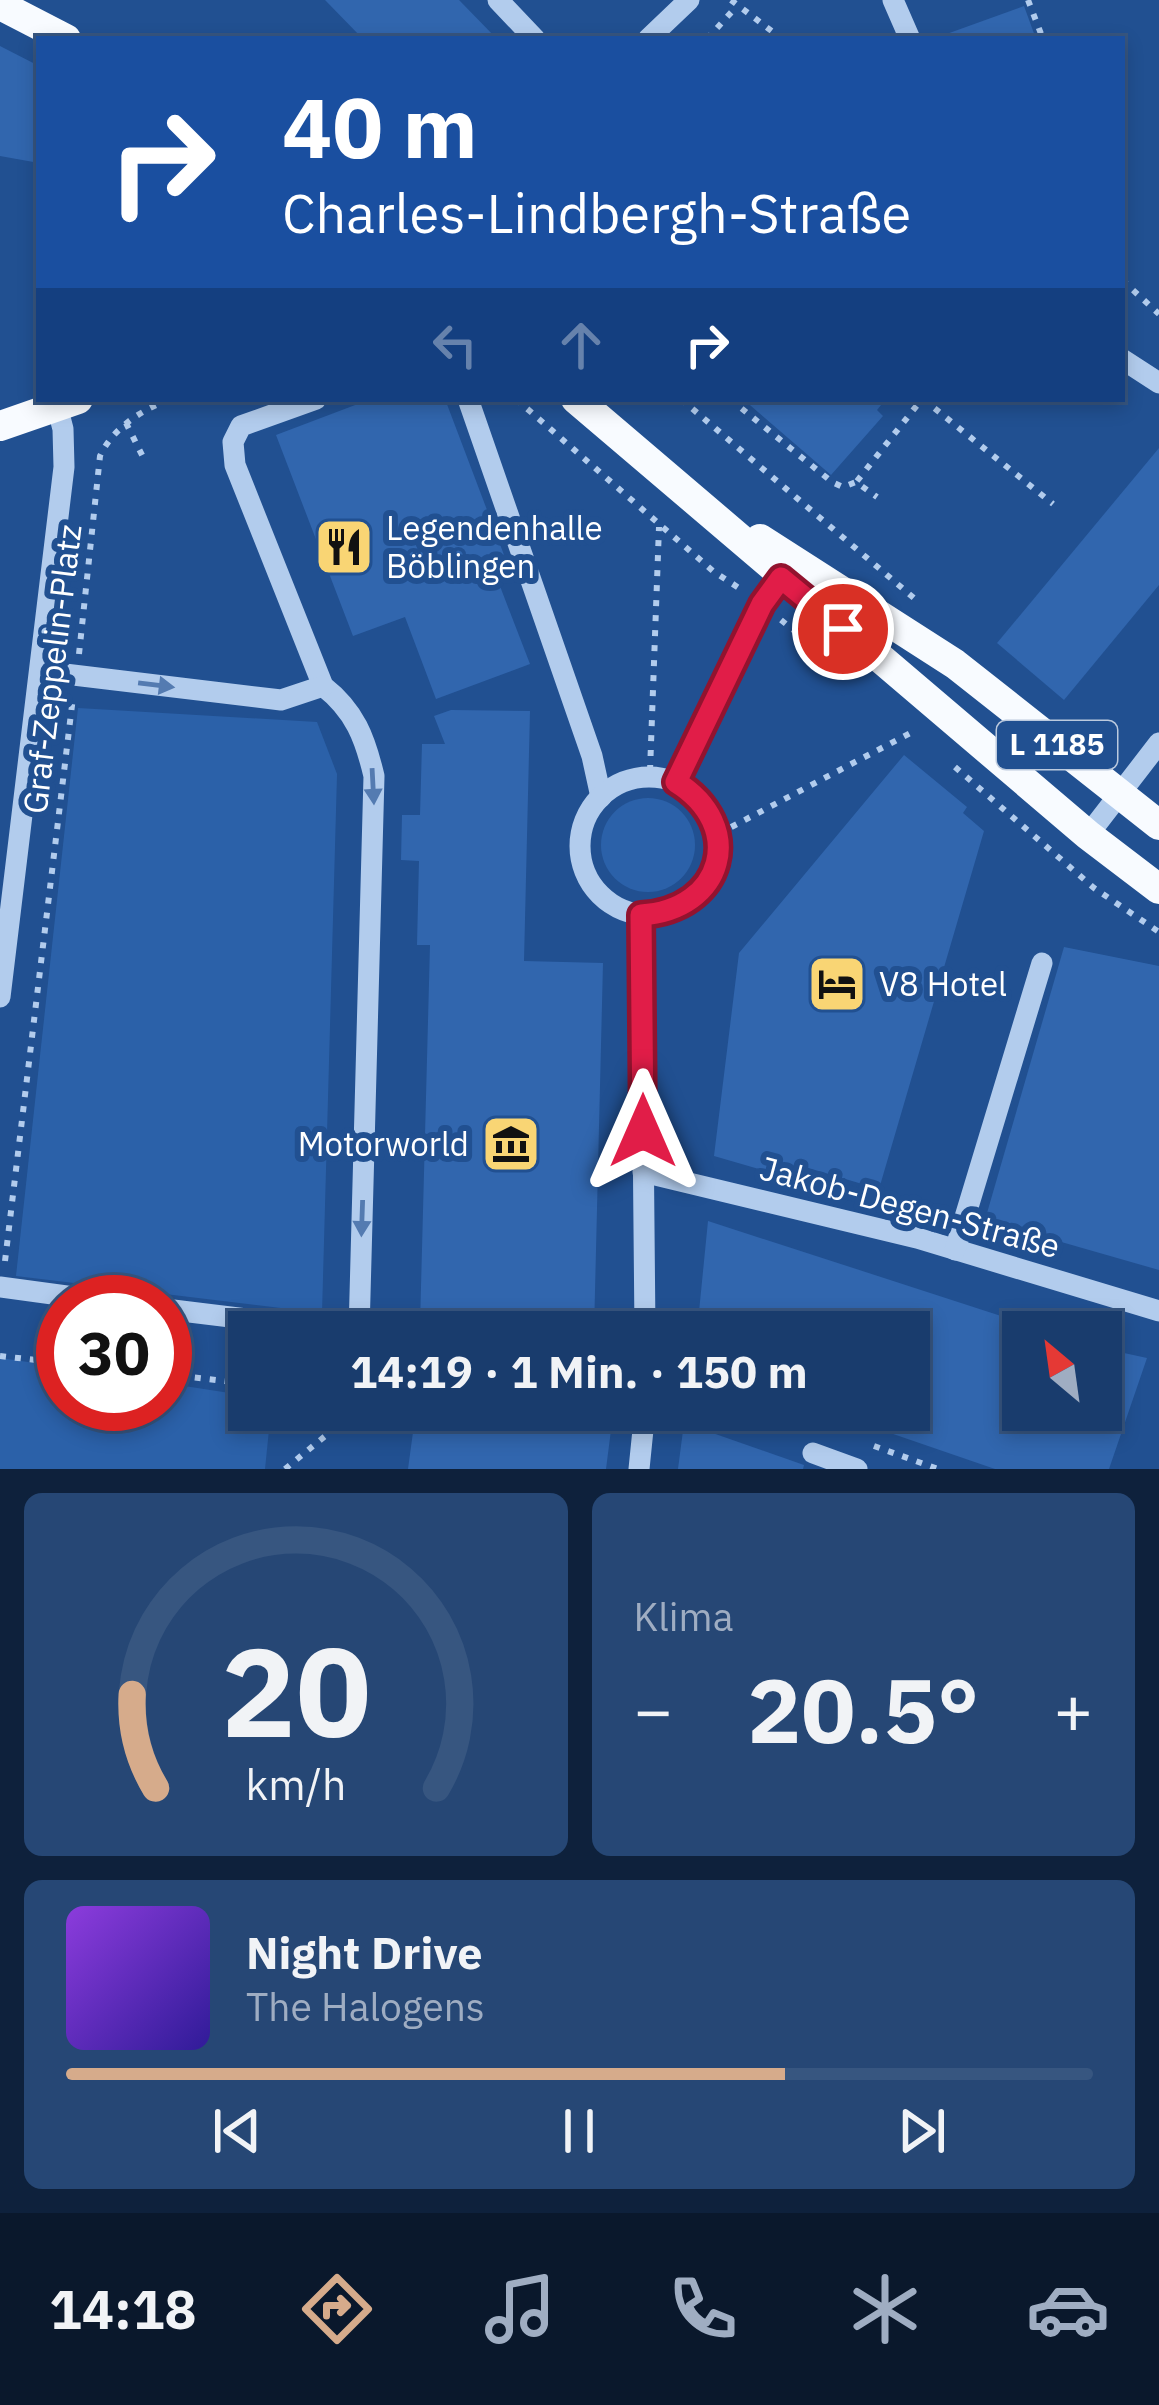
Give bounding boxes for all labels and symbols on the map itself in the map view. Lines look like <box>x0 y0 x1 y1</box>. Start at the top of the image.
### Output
place label: Legendenhalle Böblingen <box>386 506 603 587</box>
restaurant icon: Legendenhalle Böblingen <box>313 516 375 578</box>
street label: Graf-Zeppelin-Platz <box>12 522 91 816</box>
pin <box>792 578 894 680</box>
one-way arrow <box>138 675 175 694</box>
road number: L 1185 <box>997 721 1117 769</box>
one-way arrow <box>364 768 383 806</box>
hotel icon: V8 Hotel <box>806 953 868 1015</box>
place label: V8 Hotel <box>879 962 1007 1005</box>
position arrow <box>580 1068 706 1194</box>
museum icon: Motorworld <box>480 1113 542 1175</box>
place label: Motorworld <box>298 1122 469 1165</box>
street label: Jakob-Degen-Straße <box>755 1146 1065 1267</box>
one-way arrow <box>352 1200 371 1238</box>
speed limit sign: 30 <box>36 1275 192 1431</box>
north arrow <box>1002 1311 1122 1431</box>

